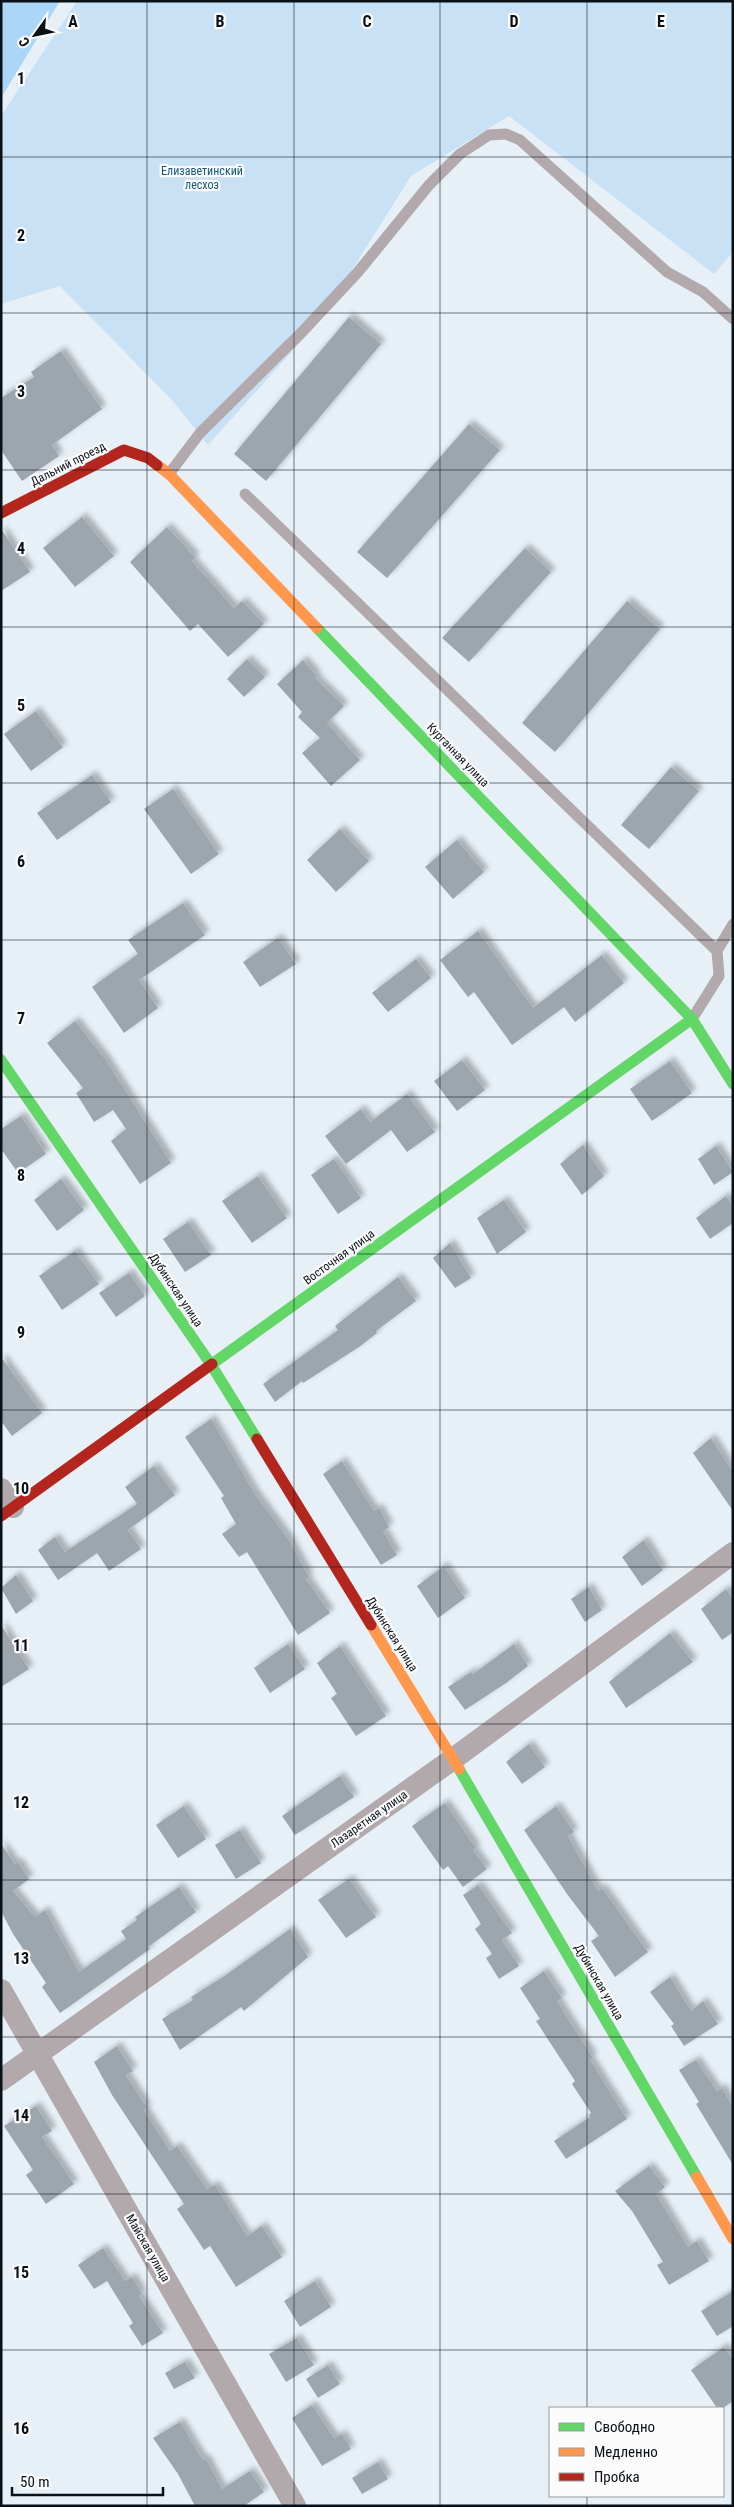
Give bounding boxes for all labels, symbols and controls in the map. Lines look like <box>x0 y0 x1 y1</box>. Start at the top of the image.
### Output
north arrow <box>10 10 60 60</box>
text: A <box>68 12 78 31</box>
text: B <box>216 12 225 31</box>
text: C <box>362 12 372 31</box>
text: D <box>509 12 519 31</box>
text: E <box>657 12 665 31</box>
text: С <box>15 34 33 50</box>
text: 1 <box>17 69 25 88</box>
park label: Елизаветинский лесхоз <box>161 164 243 192</box>
text: 2 <box>17 226 25 245</box>
text: 3 <box>17 382 25 401</box>
street label: Дальний проезд <box>28 439 108 489</box>
text: 4 <box>17 539 25 558</box>
text: 5 <box>17 696 25 715</box>
street label: Курганная улица <box>424 720 492 790</box>
text: 6 <box>17 852 25 871</box>
text: 7 <box>17 1009 25 1028</box>
text: 8 <box>17 1166 25 1185</box>
street label: Восточная улица <box>301 1226 377 1287</box>
street label: Дубинская улица <box>146 1251 206 1330</box>
text: 9 <box>17 1323 25 1342</box>
text: 10 <box>13 1479 29 1498</box>
street label: Дубинская улица <box>363 1594 421 1674</box>
text: 11 <box>13 1636 29 1655</box>
street label: Лазаретная улица <box>328 1787 410 1851</box>
text: 12 <box>13 1793 29 1812</box>
street label: Дубинская улица <box>572 1941 627 2023</box>
text: 13 <box>13 1949 29 1968</box>
text: 14 <box>13 2106 29 2125</box>
street label: Майская улица <box>123 2212 173 2284</box>
text: 15 <box>13 2263 29 2282</box>
legend <box>549 2407 724 2497</box>
text: Свободно <box>594 2418 655 2436</box>
text: 16 <box>13 2419 29 2438</box>
text: Медленно <box>594 2443 658 2461</box>
scale bar <box>12 2464 164 2496</box>
text: Пробка <box>594 2468 640 2486</box>
text: 50 m <box>20 2473 50 2491</box>

